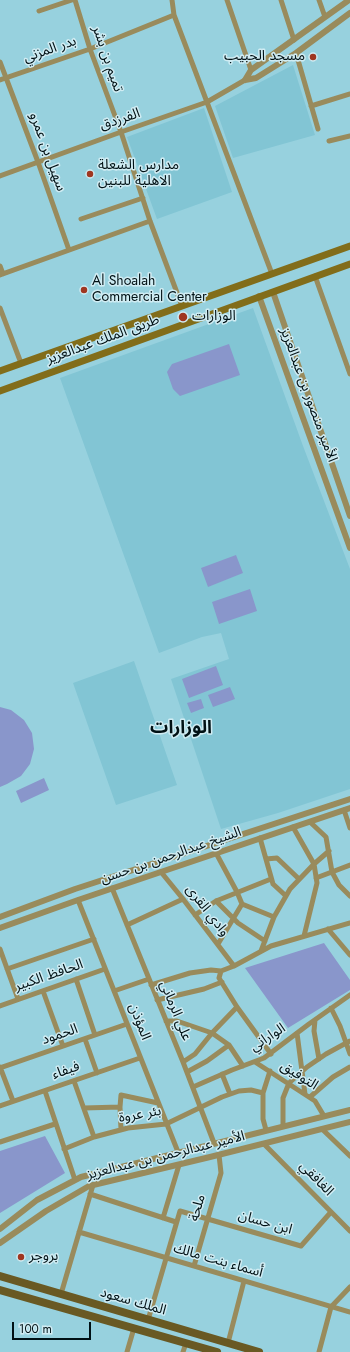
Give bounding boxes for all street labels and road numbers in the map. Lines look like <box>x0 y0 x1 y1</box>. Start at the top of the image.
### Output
street label: تميم بن بشر <box>88 24 126 94</box>
street label: بدر المزني <box>21 33 79 67</box>
street label: الفرزدق <box>98 105 142 135</box>
street label: سهيل بن عمرو <box>25 110 69 194</box>
street label: طريق الملك عبدالعزيز <box>44 312 162 368</box>
street label: الأمير منصور بن عبدالعزيز <box>276 326 340 464</box>
street label: الشيخ عبدالرحمن بن حسن <box>98 824 244 888</box>
street label: وادي القرى <box>182 882 232 940</box>
street label: الحافظ الكبير <box>12 956 86 996</box>
street label: علي الرماني <box>155 979 195 1043</box>
street label: المؤذن <box>124 1001 154 1043</box>
street label: الواراني <box>247 1020 289 1056</box>
street label: الحمود <box>40 1021 80 1049</box>
street label: فيفاء <box>50 1058 82 1084</box>
street label: التوفيق <box>277 1058 321 1094</box>
street label: بئر عروة <box>117 1103 163 1127</box>
street label: الأمير عبدالرحمن بن عبدالعزيز <box>85 1128 247 1184</box>
street label: الغافقي <box>295 1158 337 1200</box>
street label: ملحة <box>186 1193 210 1223</box>
street label: ابن حسان <box>236 1207 294 1239</box>
street label: أسماء بنت مالك <box>171 1240 265 1282</box>
street label: الملك سعود <box>98 1285 168 1319</box>

